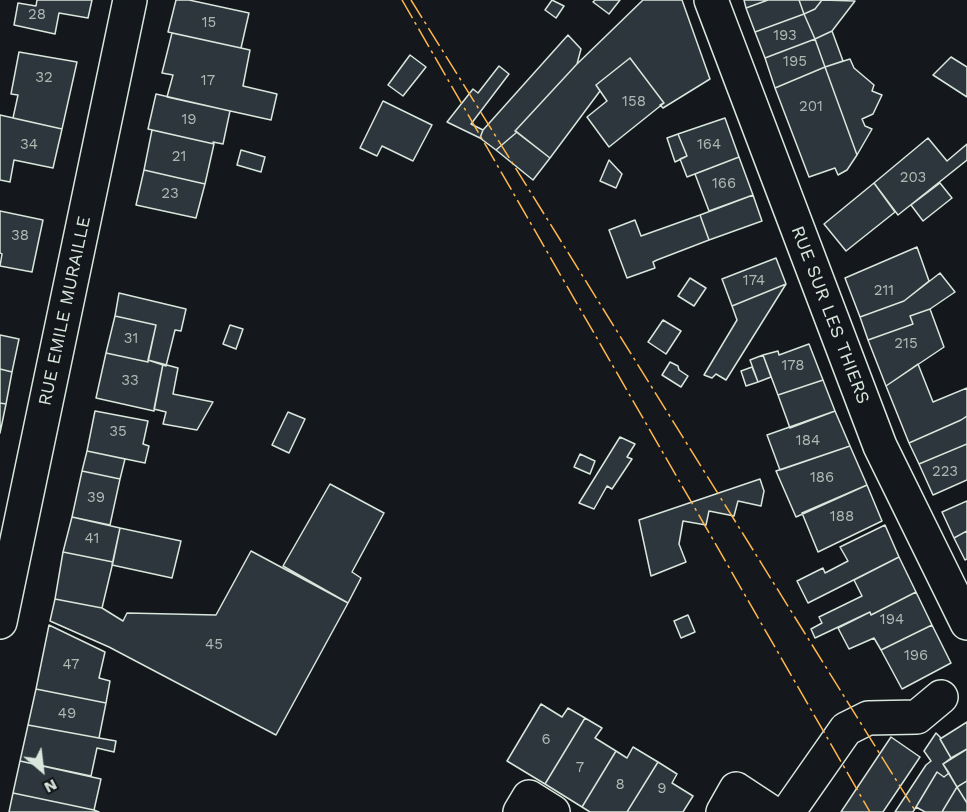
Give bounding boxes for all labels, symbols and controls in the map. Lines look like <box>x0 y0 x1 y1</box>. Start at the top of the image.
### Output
house number: 28 <box>28 6 46 24</box>
house number: 15 <box>202 14 216 32</box>
house number: 193 <box>773 27 797 45</box>
house number: 195 <box>783 53 807 71</box>
house number: 32 <box>35 69 53 87</box>
house number: 17 <box>201 72 215 90</box>
house number: 158 <box>622 93 646 111</box>
house number: 201 <box>799 98 823 116</box>
house number: 19 <box>181 111 197 129</box>
house number: 34 <box>20 136 38 154</box>
house number: 164 <box>697 136 721 154</box>
house number: 21 <box>172 148 186 166</box>
house number: 203 <box>900 169 926 187</box>
house number: 166 <box>712 175 736 193</box>
house number: 23 <box>161 185 179 203</box>
street label: RUE EMILE MURAILLE <box>34 214 96 408</box>
street label: RUE SUR LES THIERS <box>786 223 874 407</box>
house number: 38 <box>11 227 29 245</box>
house number: 174 <box>743 272 765 290</box>
house number: 211 <box>874 282 894 300</box>
house number: 31 <box>124 330 138 348</box>
house number: 215 <box>894 335 918 353</box>
house number: 178 <box>781 357 805 375</box>
house number: 33 <box>121 372 139 390</box>
house number: 35 <box>109 423 127 441</box>
house number: 184 <box>796 432 820 450</box>
house number: 223 <box>932 463 958 481</box>
house number: 186 <box>810 469 834 487</box>
house number: 39 <box>87 489 105 507</box>
house number: 188 <box>830 508 854 526</box>
house number: 41 <box>85 530 99 548</box>
house number: 194 <box>880 611 904 629</box>
house number: 45 <box>205 636 223 654</box>
house number: 196 <box>904 647 928 665</box>
house number: 47 <box>63 656 79 674</box>
house number: 49 <box>58 705 76 723</box>
house number: 6 <box>541 731 551 749</box>
north arrow <box>12 740 72 800</box>
house number: 7 <box>576 759 584 777</box>
text: N <box>41 775 60 798</box>
house number: 8 <box>615 776 625 794</box>
house number: 9 <box>657 780 667 798</box>

